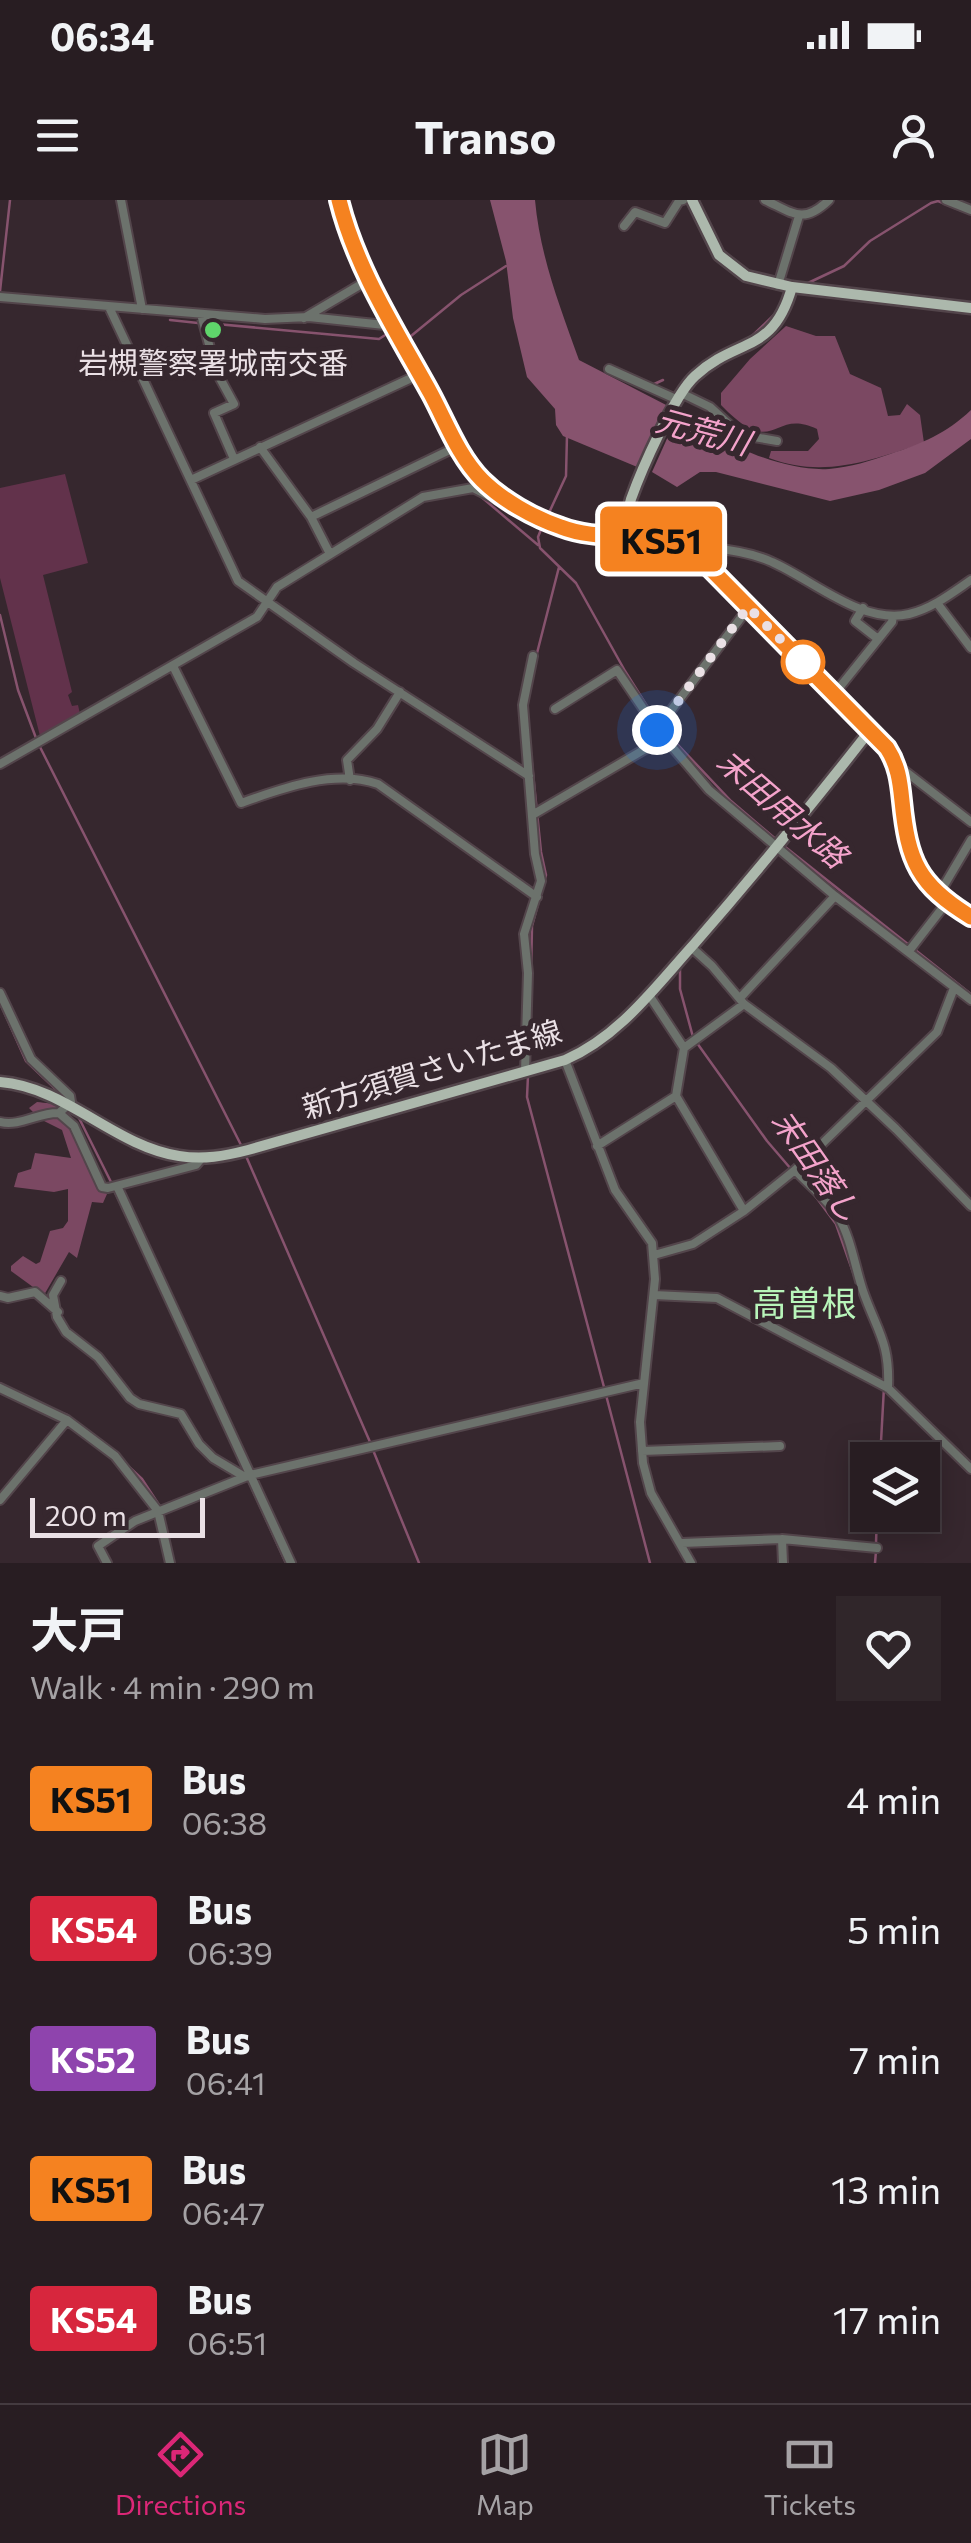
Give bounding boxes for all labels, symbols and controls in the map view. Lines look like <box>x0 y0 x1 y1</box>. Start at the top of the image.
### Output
text: 06:34 <box>50 12 154 59</box>
icon: menu <box>30 108 85 163</box>
text: Transo <box>415 108 556 163</box>
icon: person <box>886 108 941 163</box>
marker: 岩槻警察署城南交番 <box>202 319 224 341</box>
place label: 岩槻警察署城南交番 <box>78 343 348 380</box>
water label: 元荒川 <box>652 398 758 463</box>
line badge: KS51 <box>591 506 731 572</box>
text: KS51 <box>620 518 702 561</box>
unlabelled marker <box>782 641 824 683</box>
your location <box>632 705 682 755</box>
water label: 末田用水路 <box>710 740 859 877</box>
street label: 新方須賀さいたま線 <box>297 1011 565 1125</box>
water label: 末田落し <box>765 1101 871 1229</box>
district label: 高曽根 <box>751 1280 857 1323</box>
map controls <box>850 1442 940 1532</box>
button: layers <box>850 1442 940 1532</box>
scale bar <box>30 1493 205 1538</box>
text: 200 m <box>45 1498 127 1532</box>
button: heart <box>836 1596 941 1701</box>
text: 大戸 <box>30 1599 126 1658</box>
text: Walk · 4 min · 290 m <box>30 1666 315 1706</box>
text: Bus <box>182 1755 246 1802</box>
text: 4 min <box>846 1775 941 1822</box>
text: KS51 <box>50 1777 132 1820</box>
text: 06:38 <box>182 1802 267 1842</box>
text: Bus <box>187 1885 252 1932</box>
text: 5 min <box>847 1905 941 1952</box>
text: KS54 <box>50 1907 137 1950</box>
text: 06:39 <box>187 1932 273 1972</box>
text: Bus <box>186 2015 250 2062</box>
text: 7 min <box>849 2035 941 2082</box>
text: KS52 <box>50 2037 136 2080</box>
text: 06:41 <box>186 2062 266 2102</box>
text: Bus <box>182 2145 246 2192</box>
text: 13 min <box>831 2165 941 2212</box>
text: KS51 <box>50 2167 132 2210</box>
text: 06:47 <box>182 2192 265 2232</box>
text: Bus <box>187 2275 252 2322</box>
text: 17 min <box>833 2295 941 2342</box>
text: KS54 <box>50 2297 137 2340</box>
text: 06:51 <box>187 2322 267 2362</box>
tab: Directions <box>115 2427 246 2521</box>
tab: Map <box>476 2427 534 2521</box>
tab: Tickets <box>764 2427 856 2521</box>

